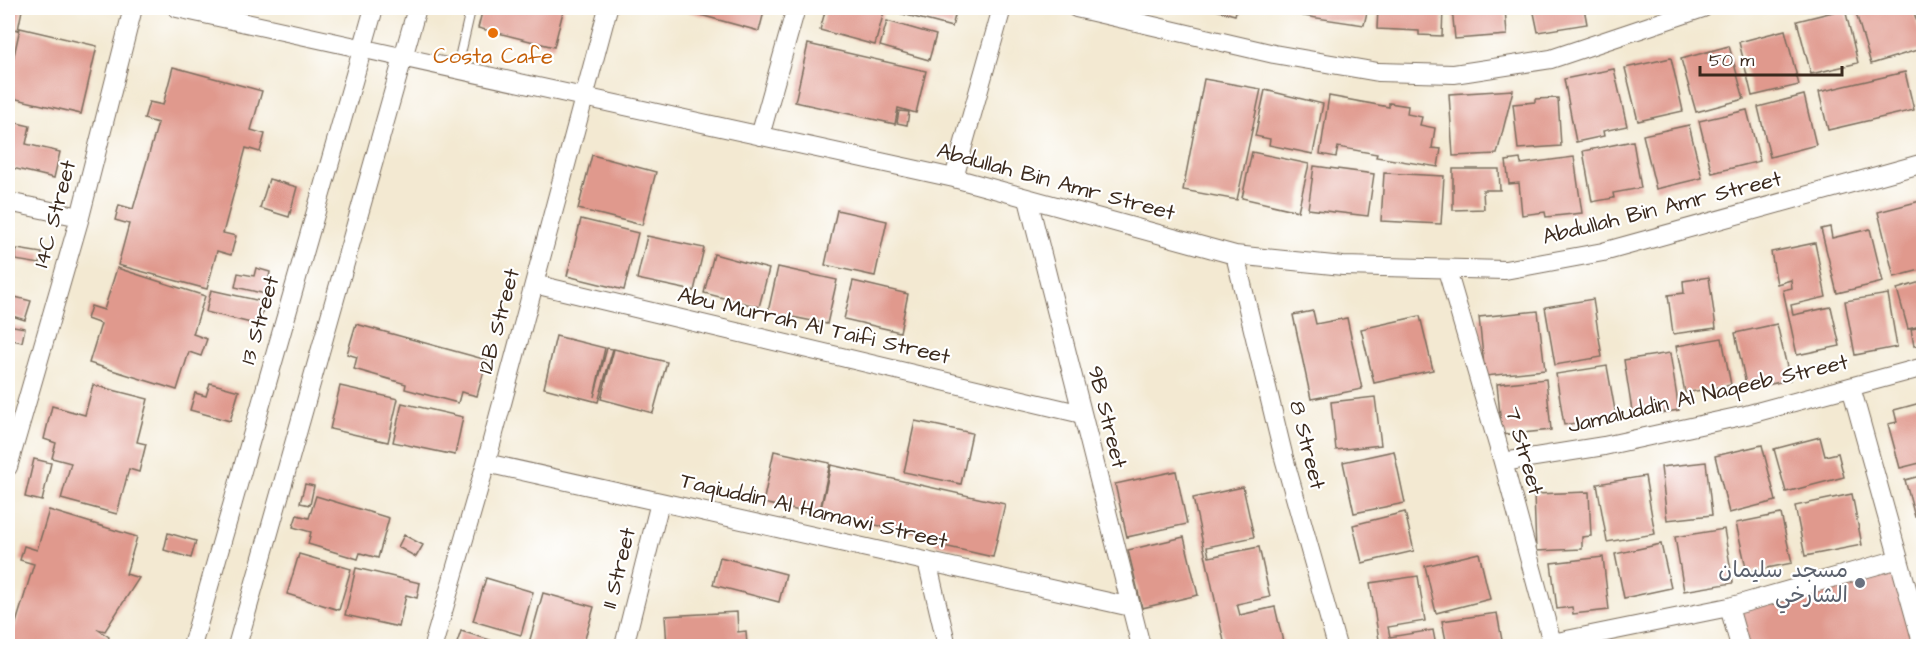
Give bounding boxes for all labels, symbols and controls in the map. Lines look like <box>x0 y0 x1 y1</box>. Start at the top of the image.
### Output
marker: Costa Cafe <box>486 26 500 40</box>
scale bar <box>1700 39 1842 77</box>
place label: Costa Cafe <box>433 41 553 72</box>
text: 50 m <box>1709 48 1754 73</box>
street label: Abdullah Bin Amr Street <box>933 135 1179 229</box>
street label: 14C Street <box>26 157 84 271</box>
street label: Abdullah Bin Amr Street <box>1539 163 1785 253</box>
street label: 12B Street <box>470 265 528 377</box>
street label: 13 Street <box>233 272 287 368</box>
street label: Abu Murrah Al Taifi Street <box>675 280 953 372</box>
street label: Jamaluddin Al Naqeeb Street <box>1565 347 1851 441</box>
street label: 9B Street <box>1079 362 1135 472</box>
street label: 8 Street <box>1281 397 1333 493</box>
street label: 7 Street <box>1497 403 1551 499</box>
street label: Taqiuddin Al Hamawi Street <box>677 465 951 557</box>
street label: 11 Street <box>594 524 644 612</box>
place label: مسجد سليمان الشارخي <box>1718 555 1848 614</box>
marker: مسجد سليمان الشارخي <box>1853 576 1867 590</box>

